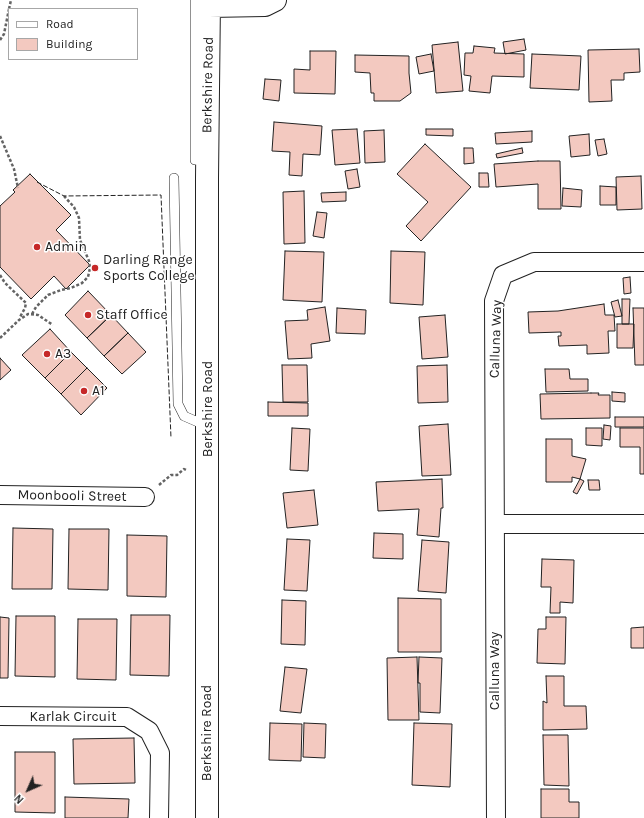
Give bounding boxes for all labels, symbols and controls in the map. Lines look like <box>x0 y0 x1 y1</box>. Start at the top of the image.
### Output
legend <box>8 8 138 60</box>
text: Road <box>46 17 74 31</box>
text: Building <box>46 37 92 51</box>
street label: Berkshire Road <box>199 37 217 133</box>
place label: Admin <box>45 239 87 255</box>
marker: Admin <box>32 242 42 252</box>
place label: Darling Range Sports College <box>103 252 195 284</box>
marker: Darling Range Sports College <box>90 263 100 273</box>
street label: Calluna Way <box>486 300 506 378</box>
place label: Staff Office <box>96 307 168 323</box>
marker: Staff Office <box>83 310 93 320</box>
place label: A3 <box>55 346 71 362</box>
marker: A3 <box>42 349 52 359</box>
street label: Berkshire Road <box>200 361 216 457</box>
place label: A1 <box>92 383 105 399</box>
marker: A1 <box>79 386 89 396</box>
street label: Moonbooli Street <box>17 487 127 505</box>
street label: Calluna Way <box>487 632 503 710</box>
street label: Berkshire Road <box>199 685 215 781</box>
street label: Karlak Circuit <box>29 709 117 725</box>
north arrow <box>8 770 48 810</box>
text: N <box>12 791 27 806</box>

